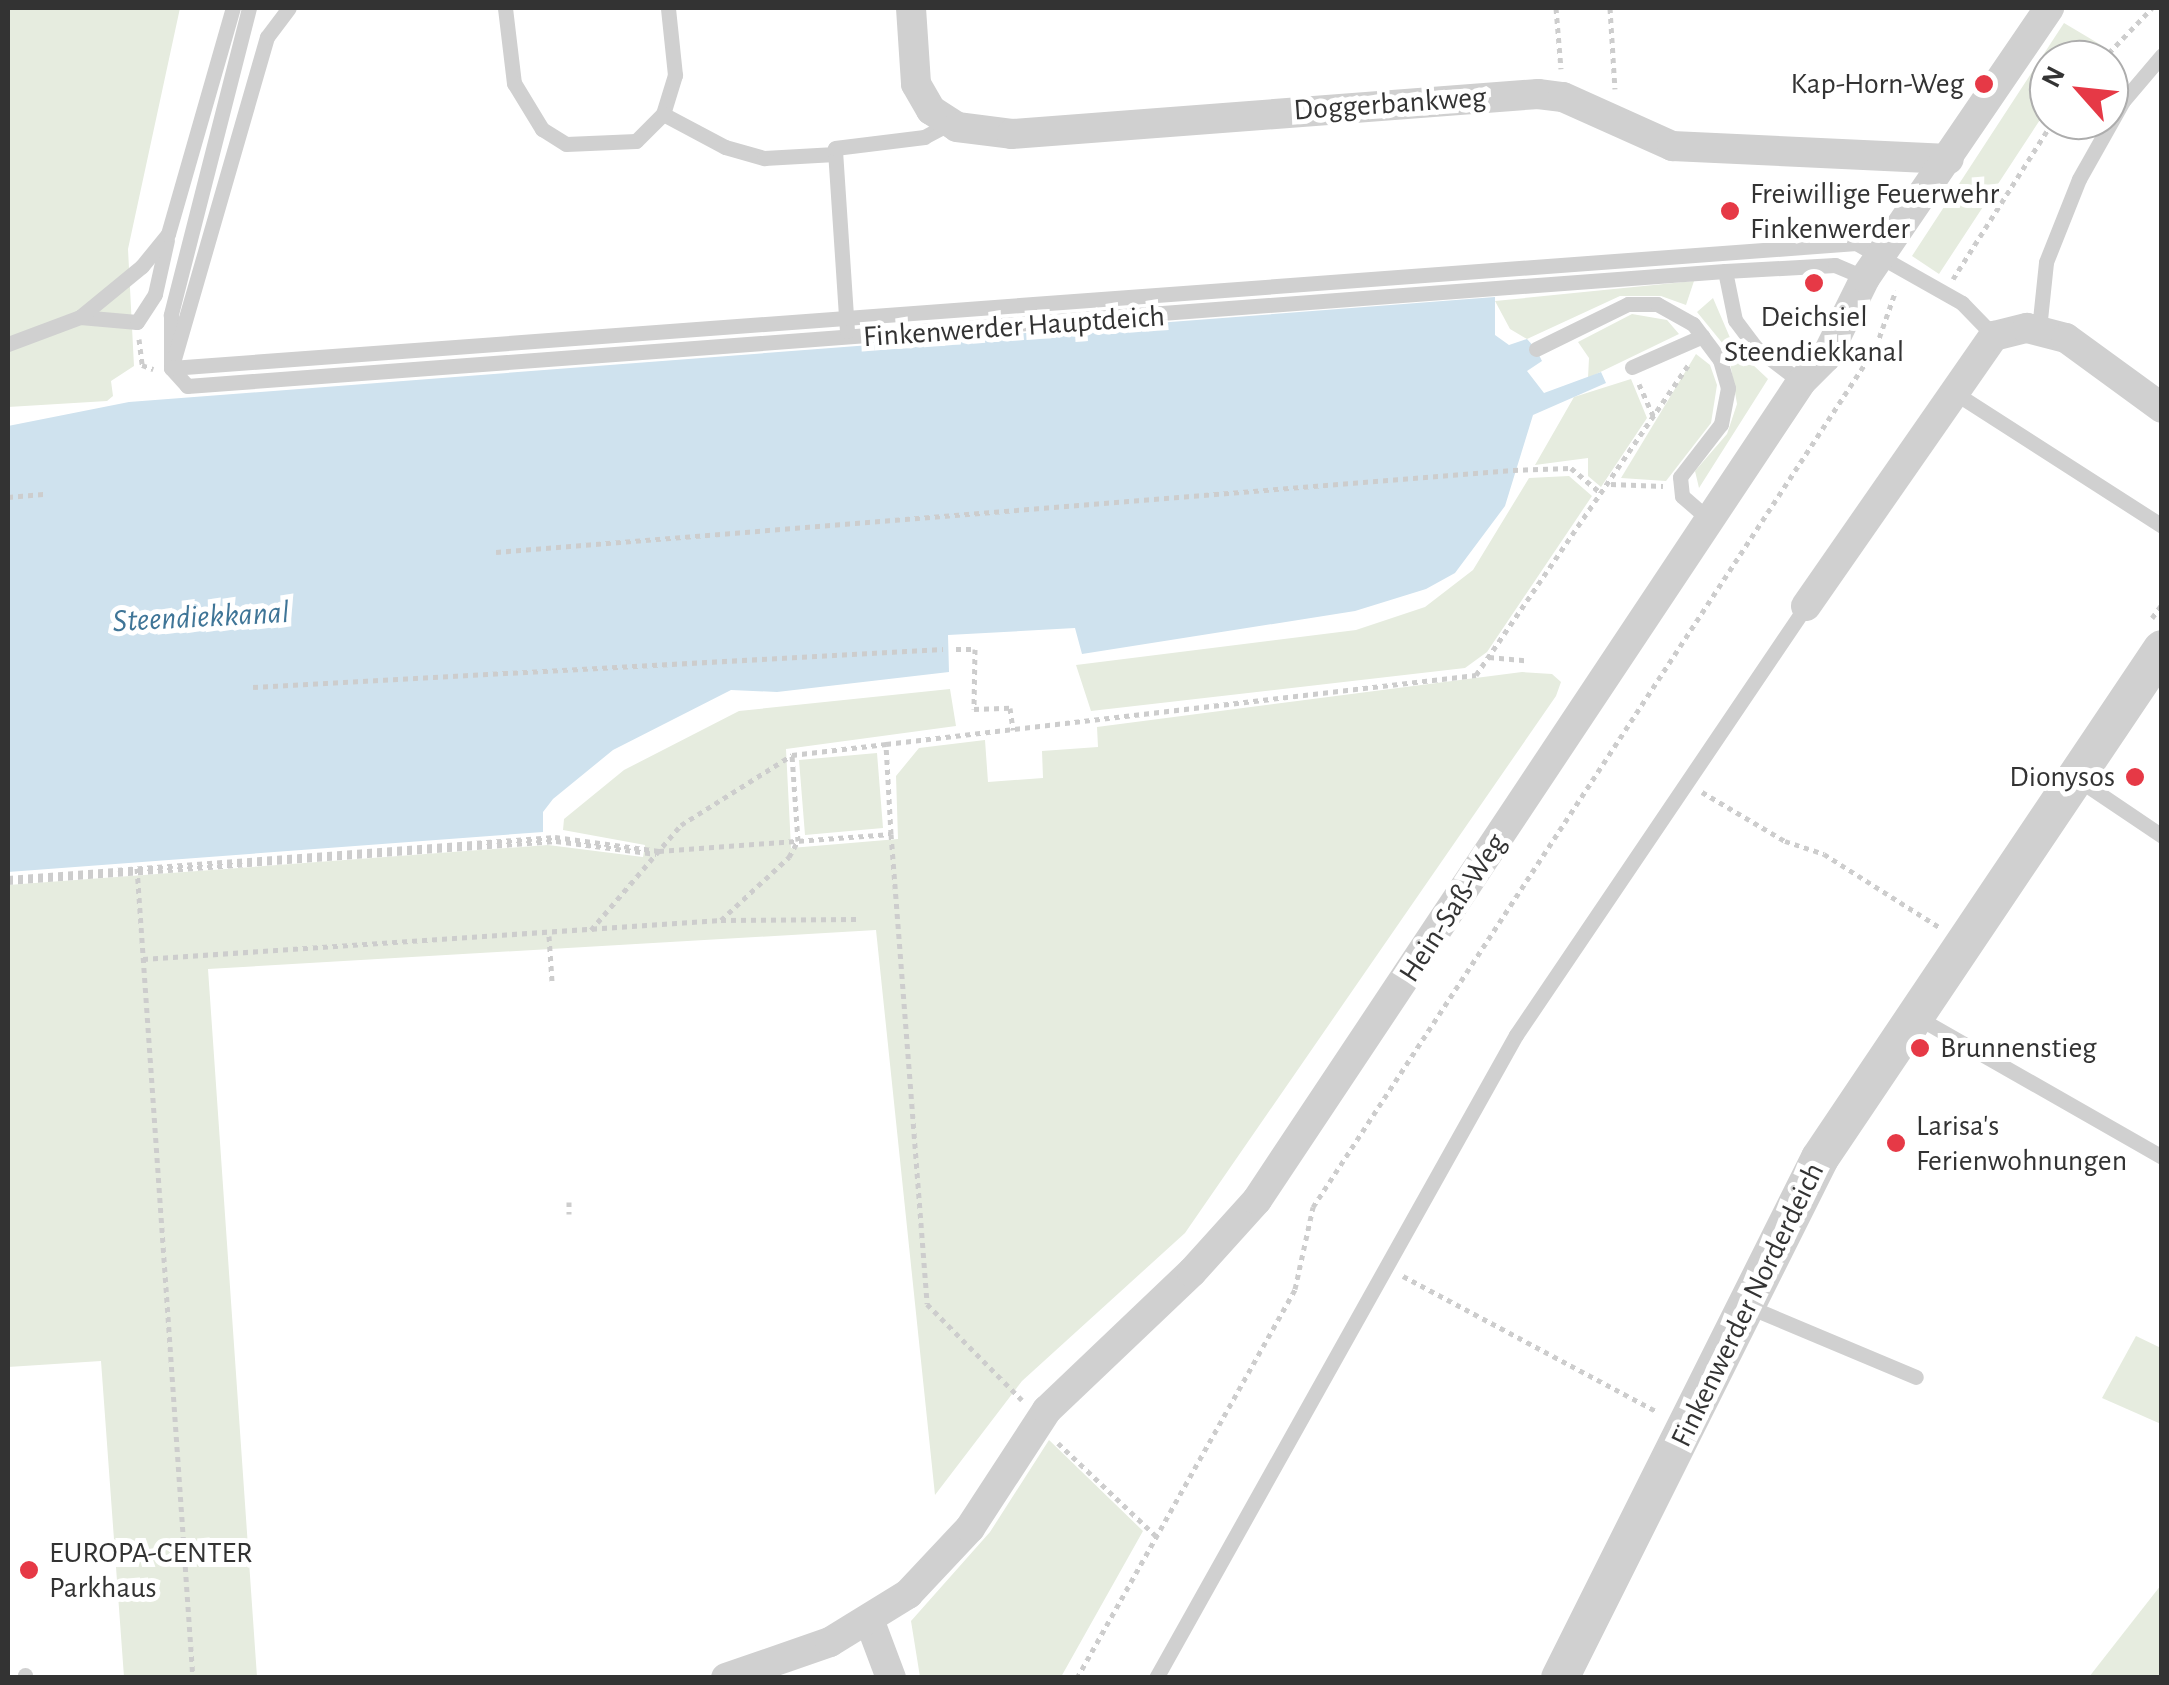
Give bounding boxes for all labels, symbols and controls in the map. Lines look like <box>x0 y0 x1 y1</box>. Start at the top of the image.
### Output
north arrow <box>2029 40 2129 140</box>
text: N <box>2037 62 2071 92</box>
place label: Kap-Horn-Weg <box>1791 66 1964 102</box>
marker: Kap-Horn-Weg <box>1973 73 1995 95</box>
street label: Doggerbankweg <box>1292 79 1488 129</box>
place label: Freiwillige Feuerwehr Finkenwerder <box>1750 176 1999 246</box>
marker: Freiwillige Feuerwehr Finkenwerder <box>1719 200 1741 222</box>
marker: Deichsiel Steendiekkanal <box>1803 272 1825 294</box>
street label: Finkenwerder Hauptdeich <box>862 299 1166 355</box>
place label: Deichsiel Steendiekkanal <box>1724 299 1904 370</box>
water label: Steendiekkanal <box>112 593 290 641</box>
place label: Dionysos <box>2009 759 2115 795</box>
marker: Dionysos <box>2124 766 2146 788</box>
street label: Hein-Saß-Weg <box>1392 827 1514 989</box>
place label: Brunnenstieg <box>1940 1030 2097 1066</box>
marker: Brunnenstieg <box>1909 1037 1931 1059</box>
place label: Larisa's Ferienwohnungen <box>1916 1108 2127 1178</box>
marker: Larisa's Ferienwohnungen <box>1885 1132 1907 1154</box>
street label: Finkenwerder Norderdeich <box>1663 1157 1833 1453</box>
place label: EUROPA-CENTER Parkhaus <box>49 1535 253 1606</box>
marker: EUROPA-CENTER Parkhaus <box>18 1559 40 1581</box>

